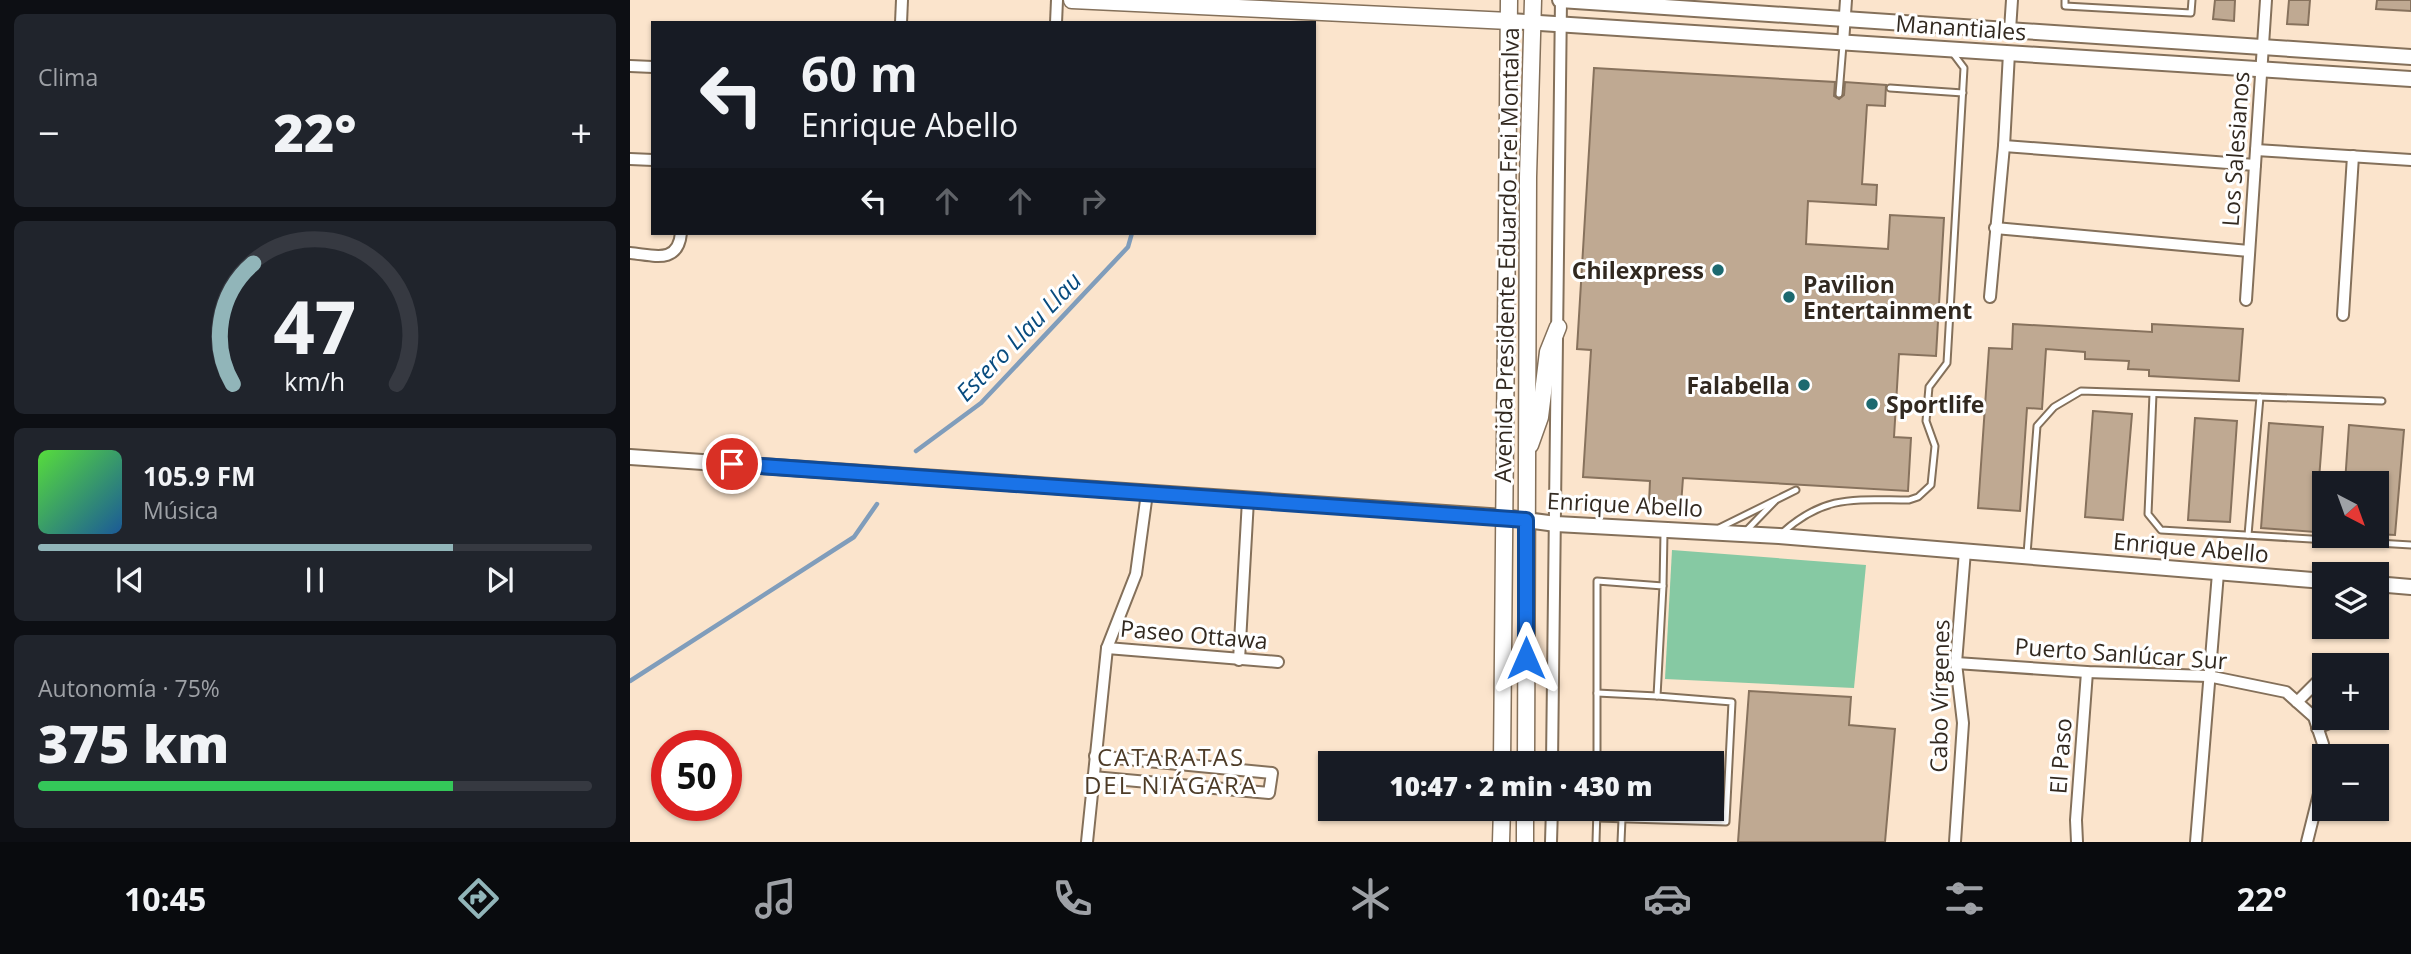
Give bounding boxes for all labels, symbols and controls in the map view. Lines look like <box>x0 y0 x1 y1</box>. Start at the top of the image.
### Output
street label: Manantiales <box>1895 6 2027 48</box>
street label: Avenida Presidente Eduardo Frei Montalva <box>1486 27 1526 483</box>
text: 60 m <box>801 40 918 106</box>
icon: left <box>686 49 777 140</box>
text: Clima <box>38 61 98 93</box>
street label: Los Salesianos <box>2214 70 2256 228</box>
text: 22° <box>274 96 356 167</box>
text: Enrique Abello <box>801 103 1018 146</box>
text: − <box>38 106 60 158</box>
text: + <box>570 106 592 158</box>
icon: left <box>855 182 893 220</box>
icon: ahead <box>928 182 966 220</box>
icon: ahead <box>1001 182 1039 220</box>
icon: right <box>1074 182 1112 220</box>
place label: Chilexpress <box>1572 254 1704 286</box>
marker: Chilexpress <box>1710 262 1726 278</box>
water label: Estero Llau Llau <box>948 264 1088 408</box>
place label: Pavilion Entertainment <box>1803 268 1972 326</box>
text: 47 <box>273 276 357 375</box>
marker: Pavilion Entertainment <box>1781 289 1797 305</box>
text: km/h <box>285 363 345 397</box>
place label: Falabella <box>1687 369 1790 401</box>
marker: Falabella <box>1796 377 1812 393</box>
place label: Sportlife <box>1886 388 1984 420</box>
marker: Sportlife <box>1864 396 1880 412</box>
pin <box>702 434 762 494</box>
icon: arrive <box>713 445 751 483</box>
text: 105.9 FM <box>143 458 255 494</box>
north arrow <box>2312 471 2389 548</box>
map controls <box>2312 471 2389 821</box>
street label: Enrique Abello <box>1546 484 1704 524</box>
text: Música <box>143 494 218 526</box>
street label: Enrique Abello <box>2112 524 2270 570</box>
icon: previous <box>111 561 149 599</box>
icon: pause <box>296 561 334 599</box>
icon: next <box>481 561 519 599</box>
button: layers <box>2312 562 2389 639</box>
street label: Paseo Ottawa <box>1119 612 1269 656</box>
street label: Cabo Vírgenes <box>1922 619 1956 773</box>
position arrow <box>1489 621 1563 695</box>
street label: Puerto Sanlúcar Sur <box>2014 630 2229 676</box>
button: + <box>2312 653 2389 730</box>
text: Autonomía · 75% <box>38 672 220 704</box>
text: 375 km <box>38 707 229 778</box>
street label: El Paso <box>2041 717 2079 795</box>
speed limit sign: 50 <box>651 730 742 821</box>
district label: CATARATAS DEL NIÁGARA <box>1084 740 1258 801</box>
button: − <box>2312 744 2389 821</box>
text: 10:47 · 2 min · 430 m <box>1390 768 1652 804</box>
icon: directions <box>454 874 503 923</box>
icon: music <box>751 874 800 923</box>
icon: phone <box>1048 874 1097 923</box>
icon: climate <box>1346 874 1395 923</box>
icon: car <box>1643 874 1692 923</box>
icon: filters <box>1940 874 1989 923</box>
text: 10:45 <box>124 877 206 920</box>
text: 22° <box>2237 877 2287 920</box>

